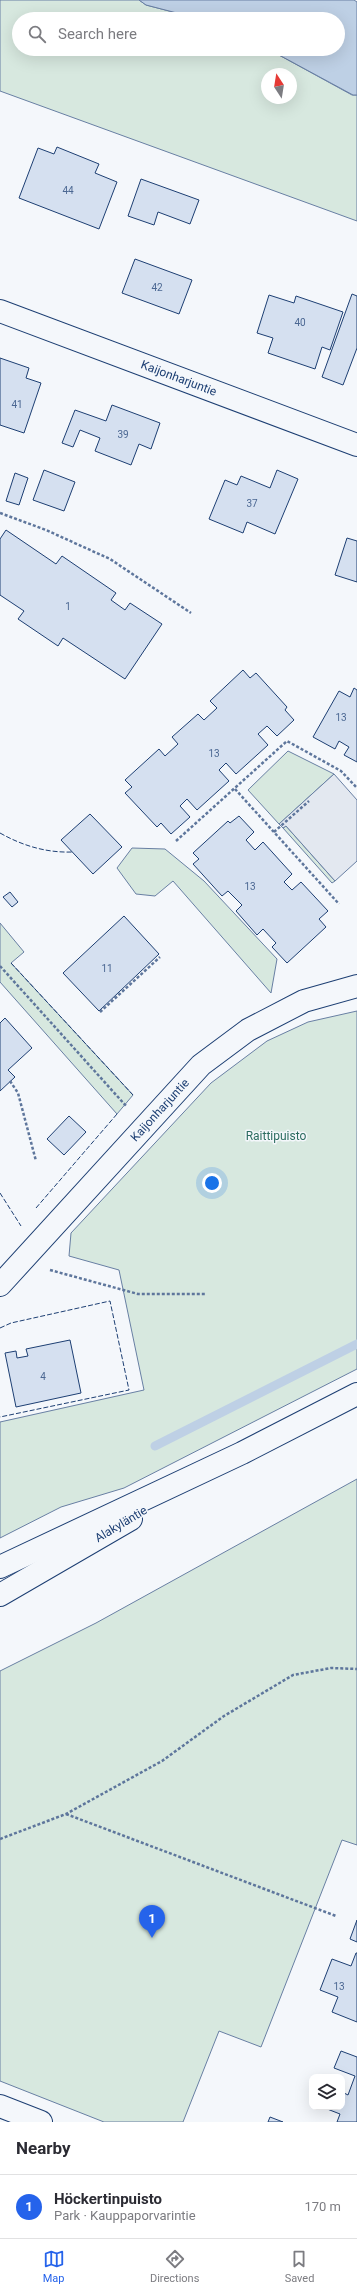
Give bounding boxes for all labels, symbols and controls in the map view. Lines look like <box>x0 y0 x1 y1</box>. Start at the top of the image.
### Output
search box <box>12 12 345 56</box>
icon: search <box>26 23 48 45</box>
text: Search here <box>58 25 137 43</box>
north arrow <box>261 68 297 104</box>
house number: 44 <box>62 185 74 196</box>
house number: 42 <box>151 282 163 293</box>
house number: 40 <box>294 317 306 328</box>
street label: Kaijonharjuntie <box>139 358 219 399</box>
house number: 41 <box>11 399 23 410</box>
house number: 39 <box>117 429 129 440</box>
house number: 37 <box>246 498 258 509</box>
house number: 1 <box>65 601 71 612</box>
house number: 13 <box>335 712 347 723</box>
house number: 13 <box>208 748 220 759</box>
house number: 13 <box>244 881 256 892</box>
house number: 11 <box>101 963 113 974</box>
street label: Kaijonharjuntie <box>128 1076 192 1144</box>
park label: Raittipuisto <box>246 1129 307 1143</box>
your location <box>202 1173 222 1193</box>
house number: 4 <box>40 1371 46 1382</box>
street label: Alakyläntie <box>92 1503 150 1545</box>
pin: 1 <box>139 1905 165 1938</box>
house number: 13 <box>333 1981 345 1992</box>
map controls <box>309 2074 345 2110</box>
button: layers <box>309 2074 345 2110</box>
text: Nearby <box>16 2138 71 2158</box>
text: Höckertinpuisto <box>54 2190 162 2208</box>
text: 1 <box>25 2199 33 2214</box>
text: 170 m <box>304 2199 341 2214</box>
text: Park · Kauppaporvarintie <box>54 2208 196 2223</box>
tab: Map <box>43 2248 65 2285</box>
tab: Directions <box>150 2248 199 2285</box>
tab: Saved <box>285 2248 314 2285</box>

